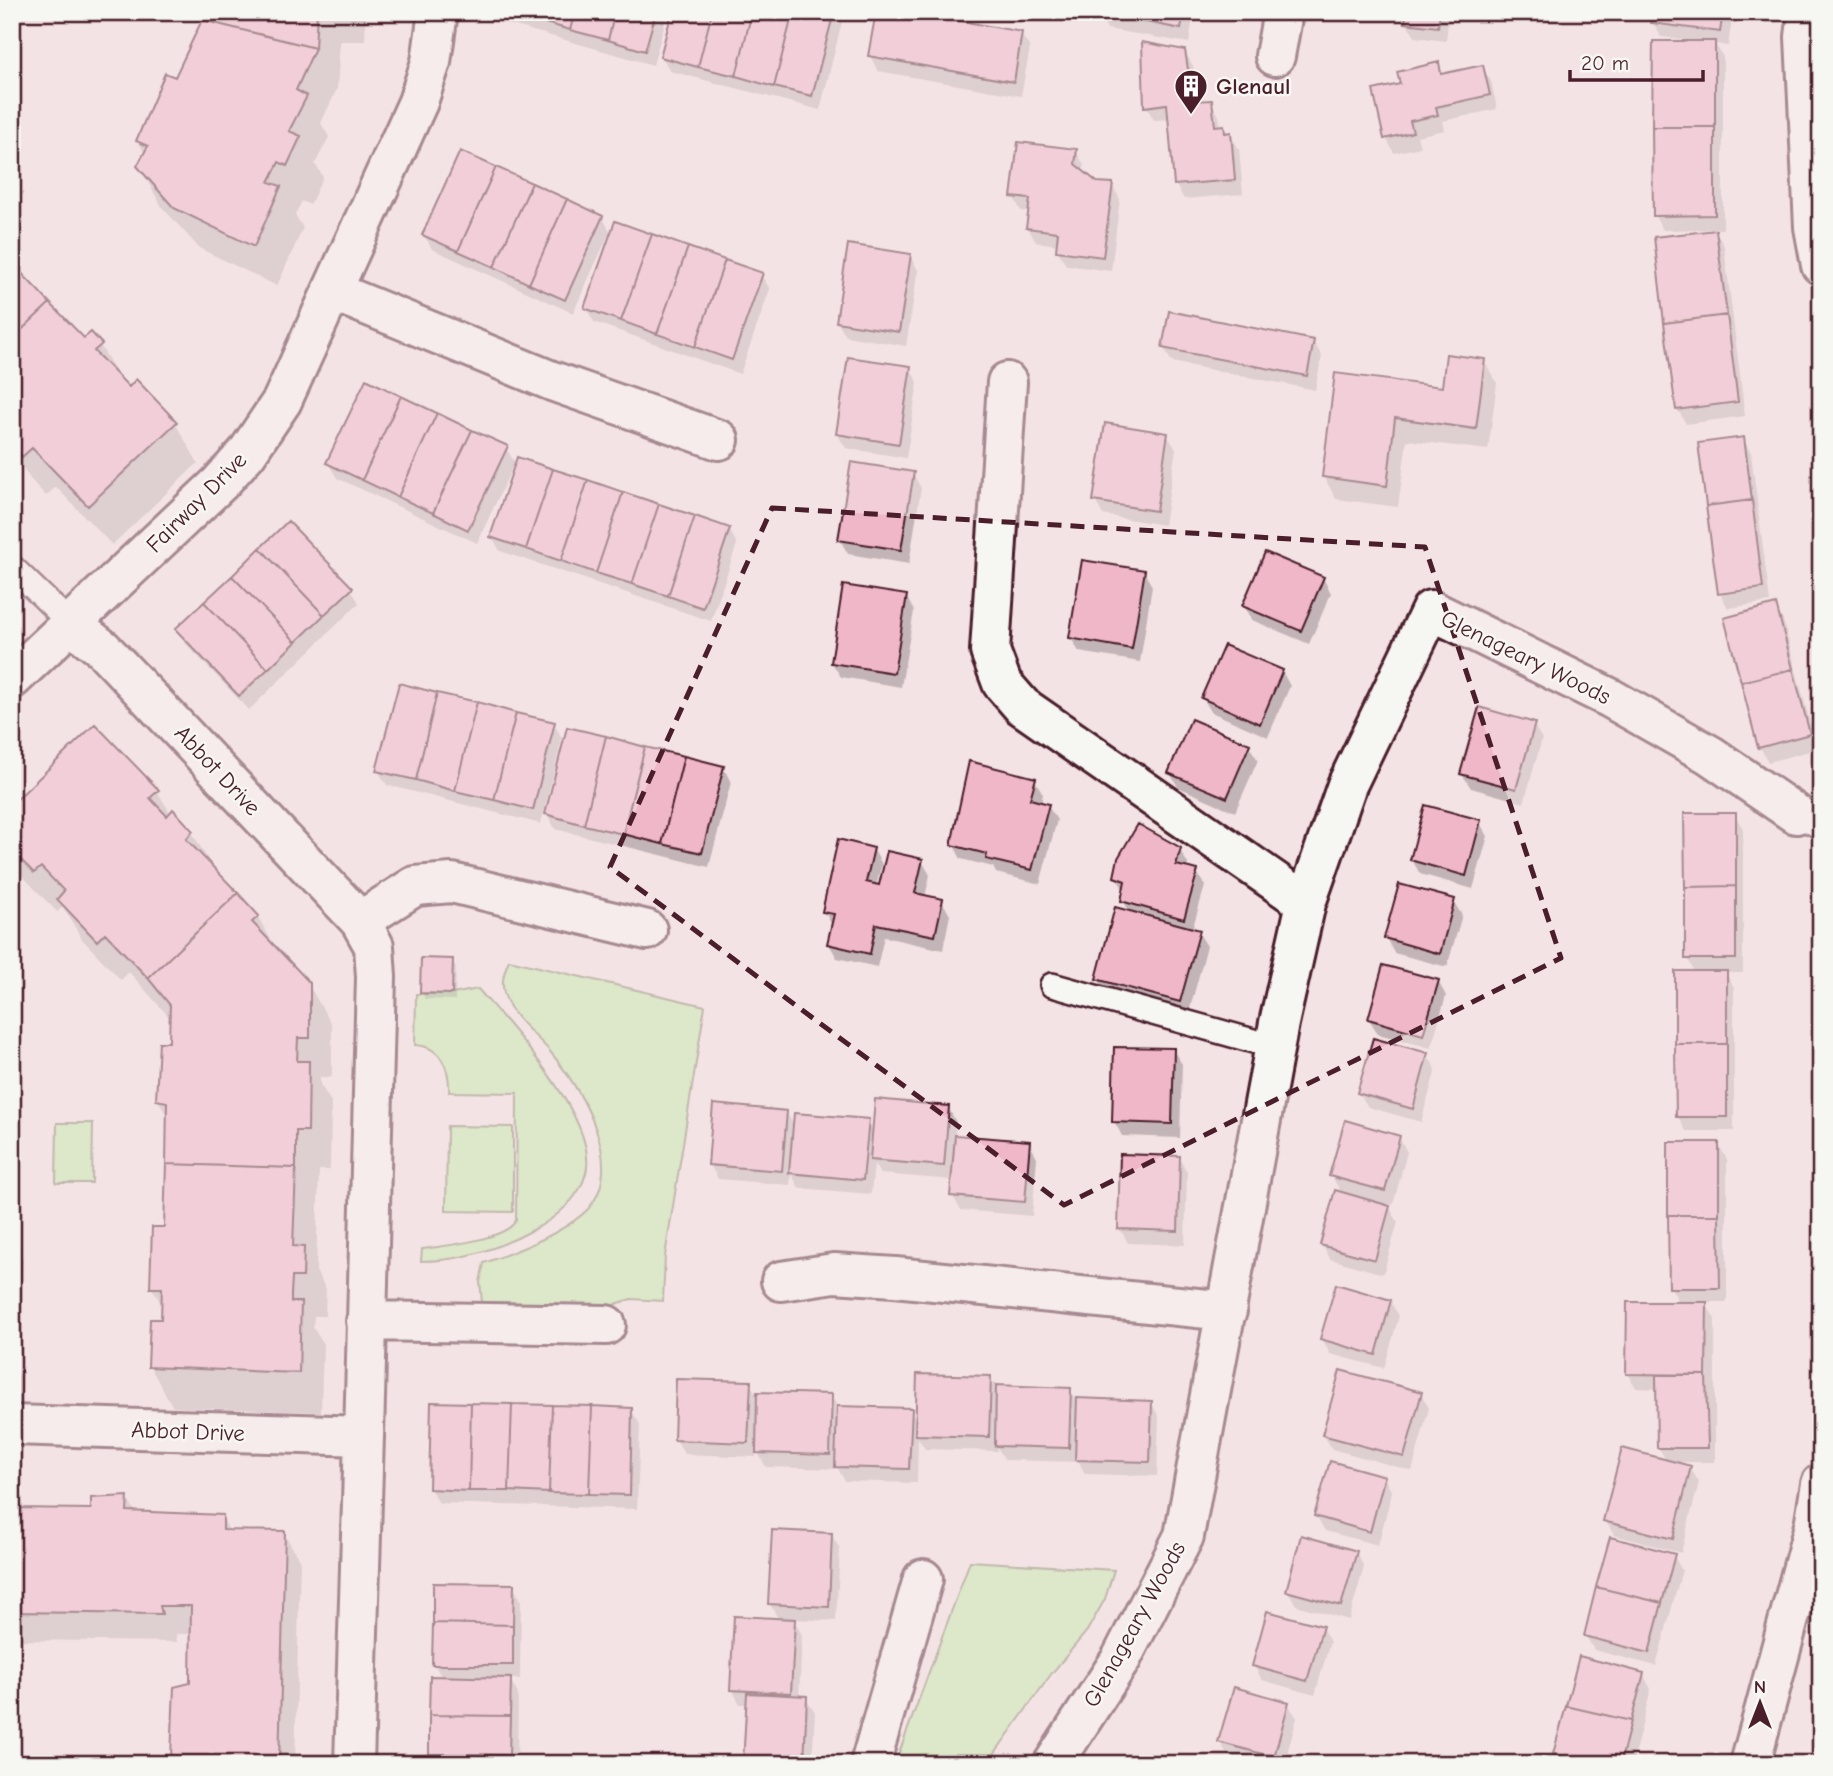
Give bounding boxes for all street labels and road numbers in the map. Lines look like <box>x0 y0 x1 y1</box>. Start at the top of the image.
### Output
street label: Fairway Drive <box>141 447 252 558</box>
street label: Glenageary Woods <box>1437 605 1615 710</box>
street label: Abbot Drive <box>169 720 266 821</box>
street label: Abbot Drive <box>131 1416 245 1447</box>
street label: Glenageary Woods <box>1078 1537 1191 1712</box>

